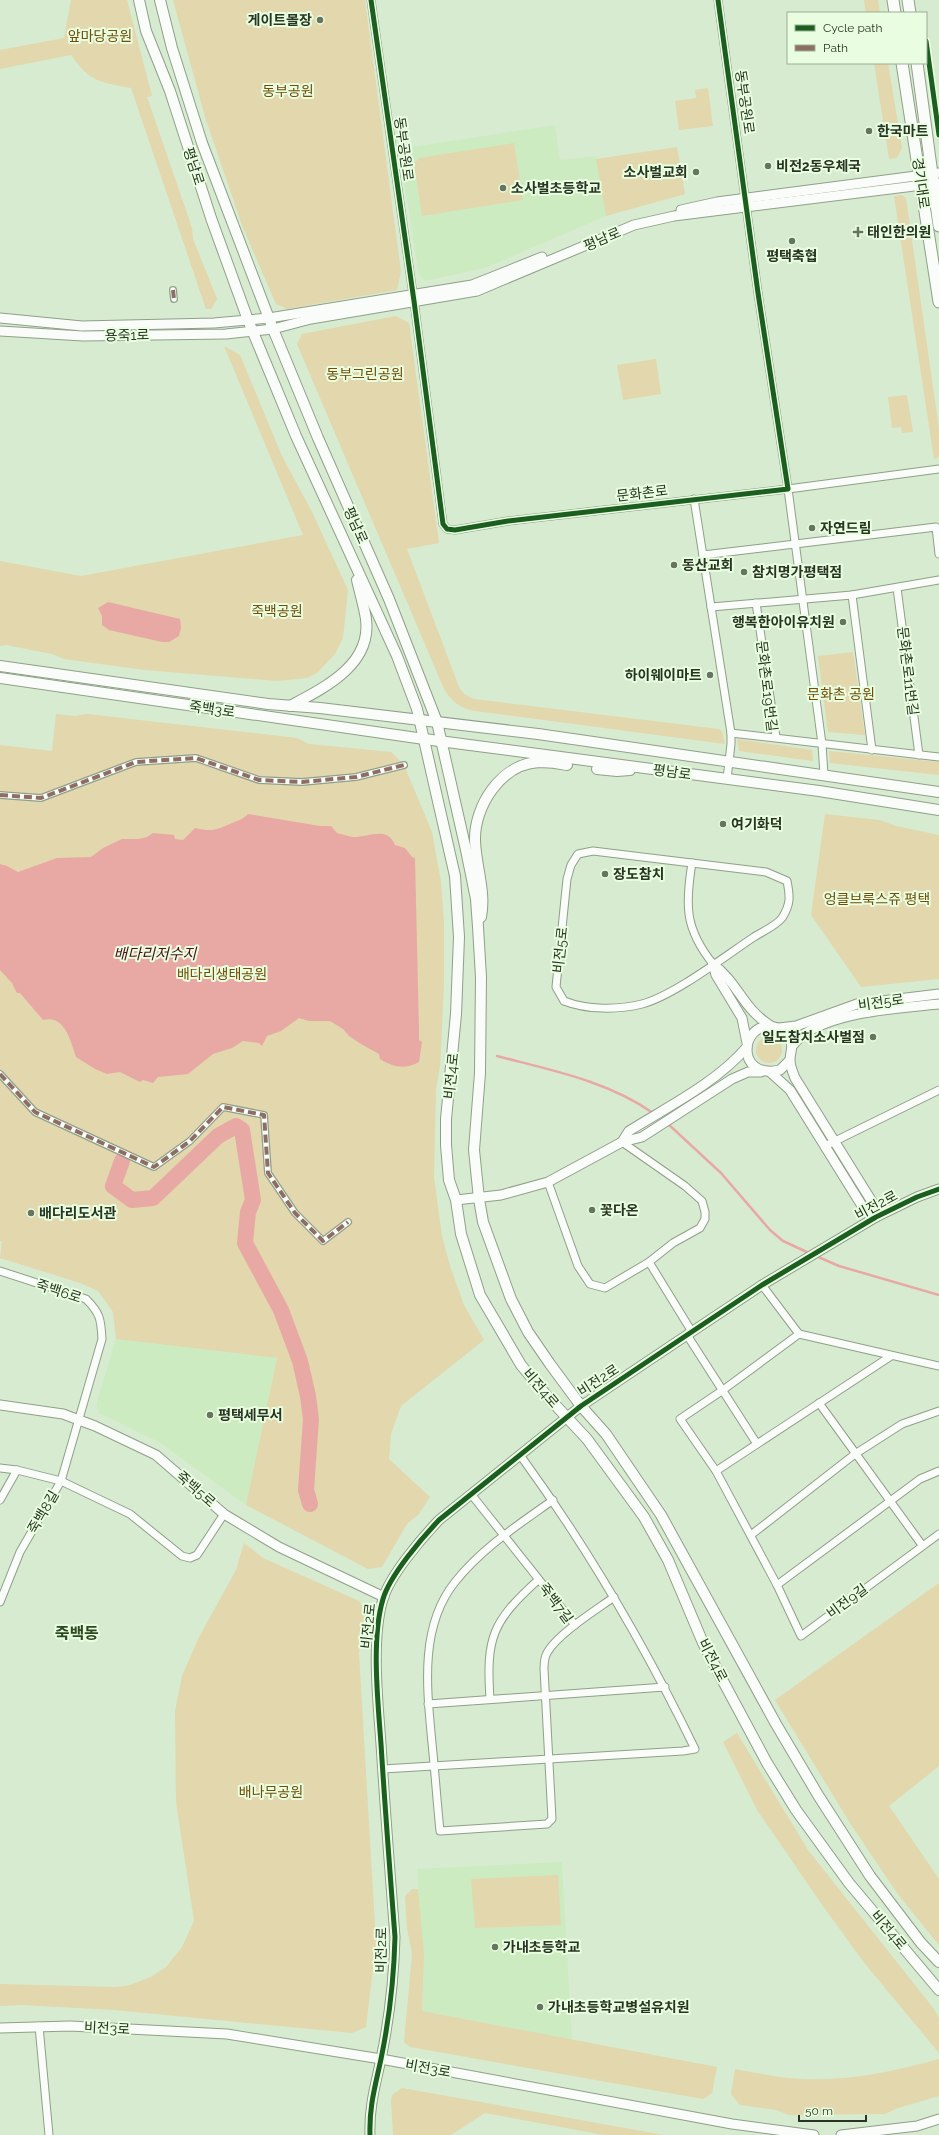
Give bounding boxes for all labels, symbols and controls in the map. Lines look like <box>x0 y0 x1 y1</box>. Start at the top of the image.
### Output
place label: 게이트볼장 <box>248 12 312 28</box>
legend <box>787 12 927 64</box>
marker: 게이트볼장 <box>315 15 325 25</box>
text: Cycle path <box>823 21 882 35</box>
park label: 앞마당공원 <box>68 28 132 44</box>
text: Path <box>823 41 848 55</box>
street label: 동부공원로 <box>733 69 757 135</box>
park label: 동부공원 <box>262 83 314 99</box>
street label: 동부공원로 <box>392 116 416 182</box>
place label: 한국마트 <box>877 123 929 139</box>
marker: 한국마트 <box>864 126 874 136</box>
street label: 평남로 <box>180 145 208 187</box>
street label: 경기대로 <box>909 156 933 210</box>
place label: 비전2동우체국 <box>776 158 861 174</box>
marker: 비전2동우체국 <box>763 161 773 171</box>
place label: 소사벌교회 <box>624 164 688 180</box>
marker: 소사벌교회 <box>691 167 701 177</box>
place label: 소사벌초등학교 <box>511 180 601 196</box>
marker: 소사벌초등학교 <box>498 183 508 193</box>
street label: 평남로 <box>581 224 623 254</box>
place label: 태인한의원 <box>867 224 931 240</box>
marker: 태인한의원 <box>852 226 864 238</box>
marker: 평택축협 <box>787 236 797 246</box>
place label: 평택축협 <box>766 248 818 264</box>
street label: 용죽1로 <box>105 327 150 343</box>
park label: 동부그린공원 <box>326 366 404 382</box>
street label: 문화촌로 <box>615 482 669 504</box>
street label: 평남로 <box>341 504 371 546</box>
place label: 자연드림 <box>820 520 872 536</box>
marker: 자연드림 <box>807 523 817 533</box>
place label: 동산교회 <box>682 557 734 573</box>
marker: 동산교회 <box>669 560 679 570</box>
place label: 참치명가평택점 <box>752 564 842 580</box>
marker: 참치명가평택점 <box>739 567 749 577</box>
park label: 죽백공원 <box>251 603 303 619</box>
place label: 행복한아이유치원 <box>732 614 835 630</box>
marker: 행복한아이유치원 <box>838 617 848 627</box>
street label: 문화촌로11번길 <box>895 626 921 716</box>
street label: 문화촌로19번길 <box>753 640 781 732</box>
place label: 하이웨이마트 <box>625 667 702 683</box>
marker: 하이웨이마트 <box>705 670 715 680</box>
park label: 문화촌 공원 <box>807 686 875 702</box>
street label: 죽백3로 <box>188 698 236 720</box>
street label: 평남로 <box>652 761 692 783</box>
place label: 여기화덕 <box>731 816 783 832</box>
marker: 여기화덕 <box>718 819 728 829</box>
place label: 장도참치 <box>613 866 665 882</box>
marker: 장도참치 <box>600 869 610 879</box>
park label: 엉클브룩스쥬 평택 <box>824 891 930 907</box>
street label: 비전5로 <box>550 926 570 974</box>
water label: 배다리저수지 <box>114 945 198 963</box>
park label: 배다리생태공원 <box>177 966 267 982</box>
street label: 비전5로 <box>857 991 905 1013</box>
place label: 일도참치소사벌점 <box>762 1029 865 1045</box>
marker: 일도참치소사벌점 <box>868 1032 878 1042</box>
street label: 비전4로 <box>441 1052 461 1100</box>
street label: 비전2로 <box>852 1187 900 1223</box>
place label: 꽃다온 <box>600 1202 639 1218</box>
place label: 배다리도서관 <box>39 1205 116 1221</box>
marker: 꽃다온 <box>587 1205 597 1215</box>
marker: 배다리도서관 <box>26 1208 36 1218</box>
street label: 죽백6로 <box>34 1276 84 1306</box>
street label: 비전2로 <box>574 1361 622 1399</box>
street label: 비전4로 <box>520 1365 562 1411</box>
place label: 평택세무서 <box>218 1407 282 1423</box>
marker: 평택세무서 <box>205 1410 215 1420</box>
street label: 죽백5로 <box>173 1468 219 1510</box>
street label: 죽백8길 <box>24 1488 62 1536</box>
street label: 죽백7길 <box>536 1580 576 1626</box>
street label: 비전9길 <box>823 1581 871 1621</box>
street label: 비전2로 <box>358 1602 378 1650</box>
district label: 죽백동 <box>55 1624 99 1643</box>
street label: 비전4로 <box>695 1636 731 1684</box>
park label: 배나무공원 <box>239 1784 303 1800</box>
street label: 비전4로 <box>868 1907 910 1953</box>
street label: 비전2로 <box>373 1927 389 1973</box>
place label: 가내초등학교 <box>503 1939 580 1955</box>
marker: 가내초등학교 <box>490 1942 500 1952</box>
place label: 가내초등학교병설유치원 <box>548 1999 690 2015</box>
marker: 가내초등학교병설유치원 <box>535 2002 545 2012</box>
street label: 비전3로 <box>84 2019 131 2037</box>
street label: 비전3로 <box>404 2056 452 2080</box>
scale bar <box>799 2097 866 2123</box>
text: 50 m <box>805 2104 833 2118</box>

